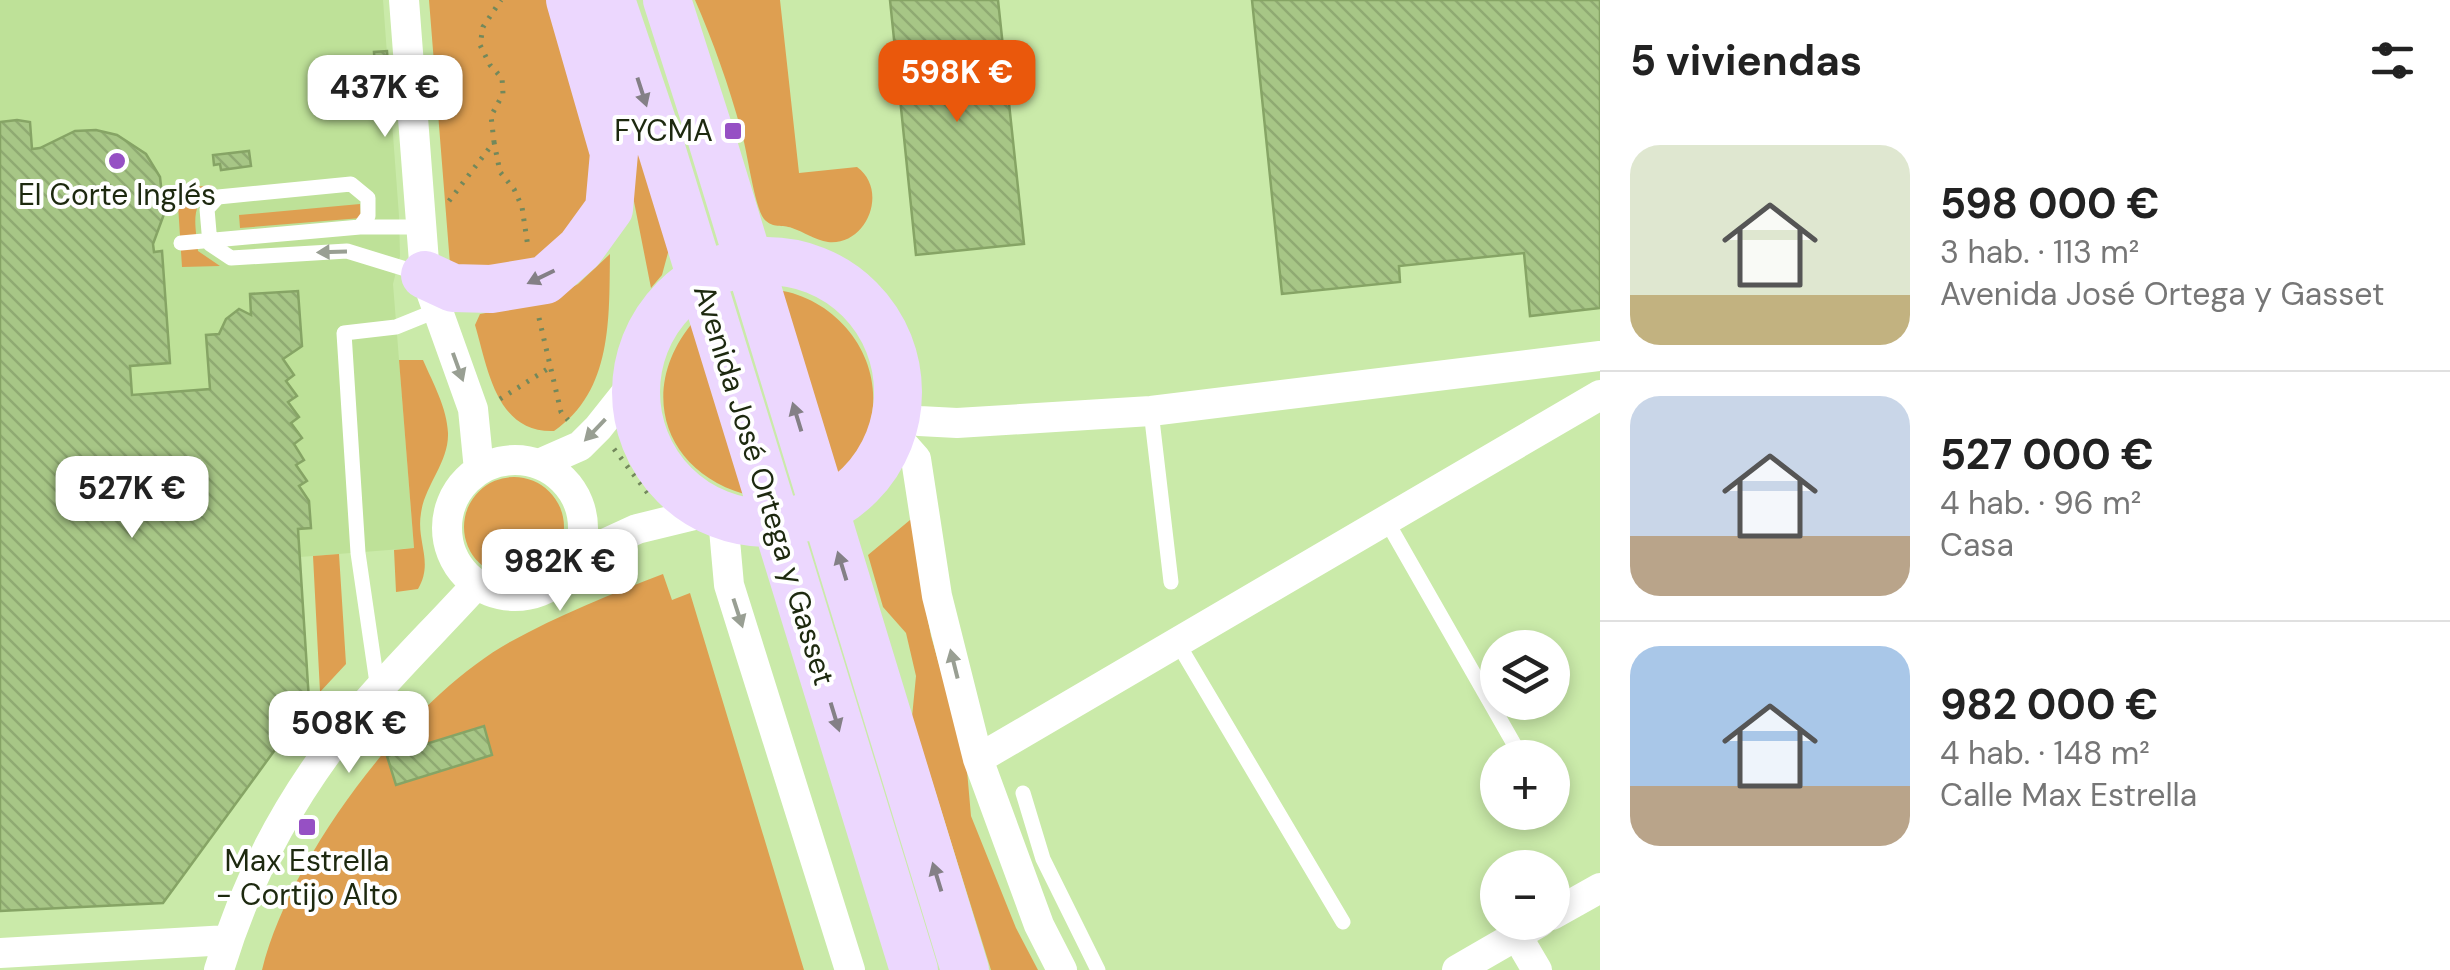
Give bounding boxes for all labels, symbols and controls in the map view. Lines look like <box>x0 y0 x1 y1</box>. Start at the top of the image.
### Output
text: 5 viviendas <box>1630 33 1862 88</box>
icon: filters <box>2365 33 2420 88</box>
pin: 598K € <box>876 40 1038 125</box>
text: 598K € <box>900 51 1014 93</box>
pin: 437K € <box>304 55 466 140</box>
text: 437K € <box>330 66 440 108</box>
one-way arrow <box>636 78 651 108</box>
place label: FYCMA <box>614 111 713 150</box>
marker: FYCMA <box>722 120 744 142</box>
marker: El Corte Inglés <box>106 150 128 172</box>
place label: El Corte Inglés <box>18 175 216 214</box>
text: 598 000 € <box>1940 176 2160 231</box>
icon: home <box>1710 185 1830 305</box>
text: 3 hab. · 113 m² <box>1940 231 2139 273</box>
one-way arrow <box>315 245 347 261</box>
one-way arrow <box>527 268 556 285</box>
text: Avenida José Ortega y Gasset <box>1940 273 2384 315</box>
street label: Avenida José Ortega y Gasset <box>685 280 844 690</box>
one-way arrow <box>451 352 466 382</box>
one-way arrow <box>789 401 804 432</box>
one-way arrow <box>584 418 607 442</box>
text: 527 000 € <box>1940 427 2154 482</box>
icon: home <box>1710 436 1830 556</box>
pin: 527K € <box>51 456 213 541</box>
text: 527K € <box>78 467 186 509</box>
text: 4 hab. · 96 m² <box>1940 482 2141 524</box>
text: Casa <box>1940 524 2014 566</box>
pin: 982K € <box>479 529 641 614</box>
text: 982K € <box>504 540 616 582</box>
one-way arrow <box>834 550 849 581</box>
one-way arrow <box>731 599 746 629</box>
map controls <box>1480 630 1570 940</box>
button: layers <box>1480 630 1570 720</box>
one-way arrow <box>946 648 961 679</box>
text: 982 000 € <box>1940 677 2159 732</box>
icon: home <box>1710 686 1830 806</box>
pin: 508K € <box>268 691 430 776</box>
text: 508K € <box>291 702 407 744</box>
one-way arrow <box>828 702 843 733</box>
text: 4 hab. · 148 m² <box>1940 732 2150 774</box>
button: + <box>1480 740 1570 830</box>
text: Calle Max Estrella <box>1940 774 2197 816</box>
marker: Max Estrella - Cortijo Alto <box>296 816 318 838</box>
place label: Max Estrella - Cortijo Alto <box>216 841 398 914</box>
button: − <box>1480 850 1570 940</box>
one-way arrow <box>929 861 944 891</box>

